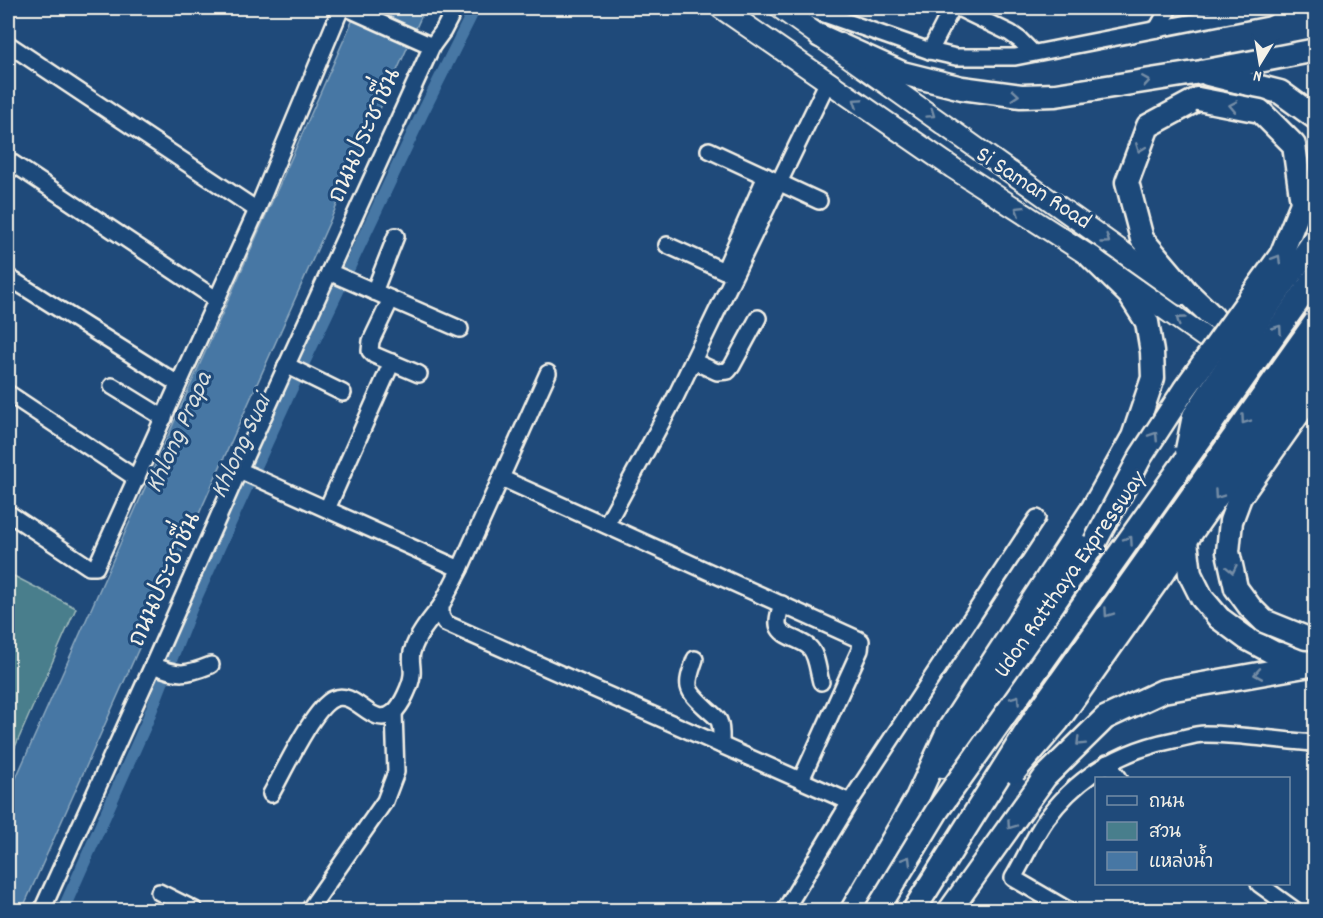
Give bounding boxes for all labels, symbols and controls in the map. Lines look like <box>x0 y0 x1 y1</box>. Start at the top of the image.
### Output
north arrow <box>1230 33 1290 93</box>
street label: ถนนประชาชื่น <box>314 60 411 209</box>
text: N <box>1251 63 1264 87</box>
one-way arrow <box>1141 75 1151 87</box>
one-way arrow <box>1010 88 1020 101</box>
one-way arrow <box>853 97 863 109</box>
one-way arrow <box>1229 100 1239 113</box>
one-way arrow <box>924 107 935 118</box>
street label: Si Saman Road <box>969 139 1097 239</box>
one-way arrow <box>1135 142 1147 153</box>
one-way arrow <box>1015 206 1025 218</box>
one-way arrow <box>1100 233 1111 244</box>
one-way arrow <box>1270 255 1282 265</box>
one-way arrow <box>1175 317 1186 328</box>
one-way arrow <box>1271 325 1282 336</box>
water label: Khlong Prapa <box>137 365 224 499</box>
water label: Khlong Suai <box>202 385 284 505</box>
one-way arrow <box>1241 414 1252 425</box>
one-way arrow <box>1146 432 1158 442</box>
street label: Udon Ratthaya Expressway <box>986 463 1156 686</box>
one-way arrow <box>1214 488 1225 499</box>
street label: ถนนประชาชื่น <box>114 504 211 653</box>
one-way arrow <box>1122 535 1133 546</box>
one-way arrow <box>1225 563 1238 573</box>
one-way arrow <box>1104 607 1115 618</box>
one-way arrow <box>1253 667 1263 680</box>
one-way arrow <box>1009 695 1020 706</box>
one-way arrow <box>1077 735 1088 746</box>
legend <box>1095 777 1290 885</box>
text: ถนน <box>1149 791 1184 816</box>
one-way arrow <box>1007 819 1018 830</box>
text: สวน <box>1149 821 1181 846</box>
text: แหล่งน้ำ <box>1149 844 1213 876</box>
one-way arrow <box>900 856 911 867</box>

